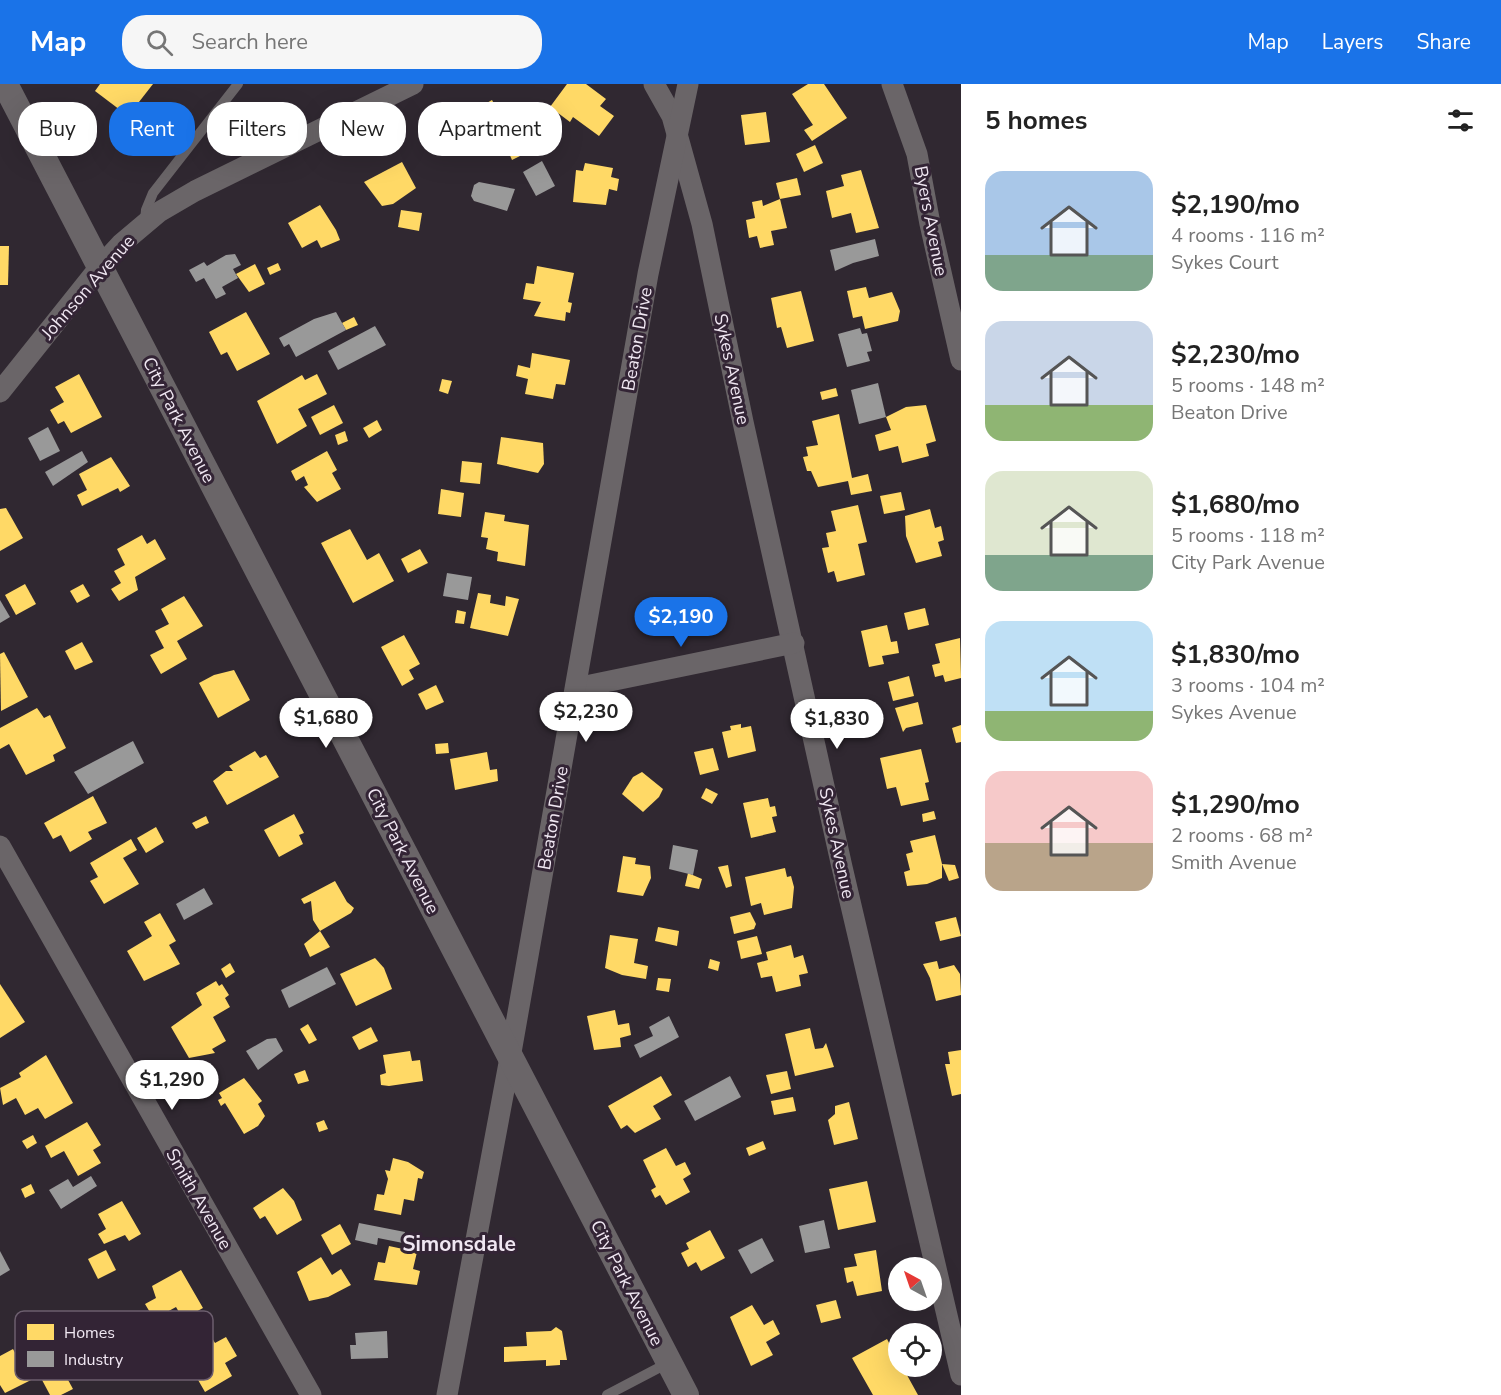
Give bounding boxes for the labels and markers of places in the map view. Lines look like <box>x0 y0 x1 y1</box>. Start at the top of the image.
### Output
pin: $2,190 <box>632 597 730 648</box>
pin: $2,230 <box>537 692 635 743</box>
pin: $1,680 <box>277 698 375 749</box>
pin: $1,830 <box>788 699 886 750</box>
pin: $1,290 <box>123 1060 221 1111</box>

